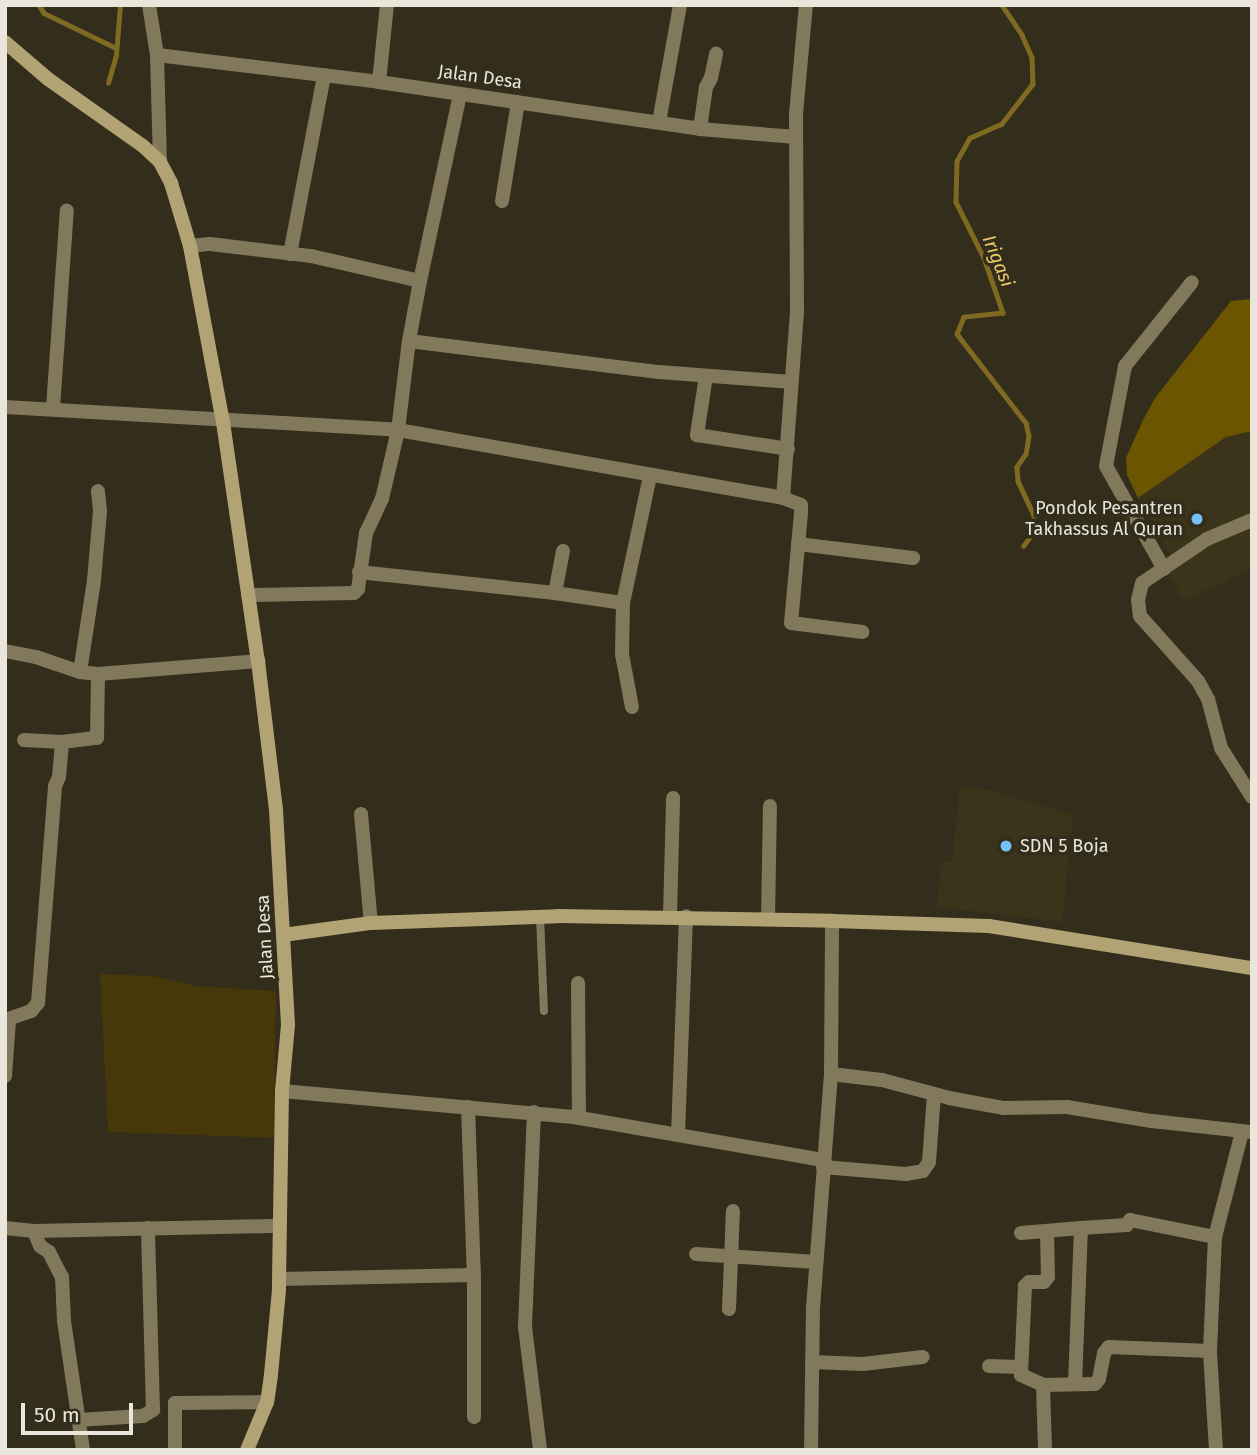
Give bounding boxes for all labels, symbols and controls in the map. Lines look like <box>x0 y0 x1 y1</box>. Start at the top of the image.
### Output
street label: Jalan Desa <box>437 60 523 94</box>
water label: Irigasi <box>977 232 1019 290</box>
place label: Pondok Pesantren Takhassus Al Quran <box>1025 498 1183 540</box>
marker: Pondok Pesantren Takhassus Al Quran <box>1189 511 1205 527</box>
place label: SDN 5 Boja <box>1020 835 1109 857</box>
marker: SDN 5 Boja <box>998 838 1014 854</box>
street label: Jalan Desa <box>252 894 278 980</box>
scale bar <box>24 1388 136 1432</box>
text: 50 m <box>34 1402 80 1428</box>

